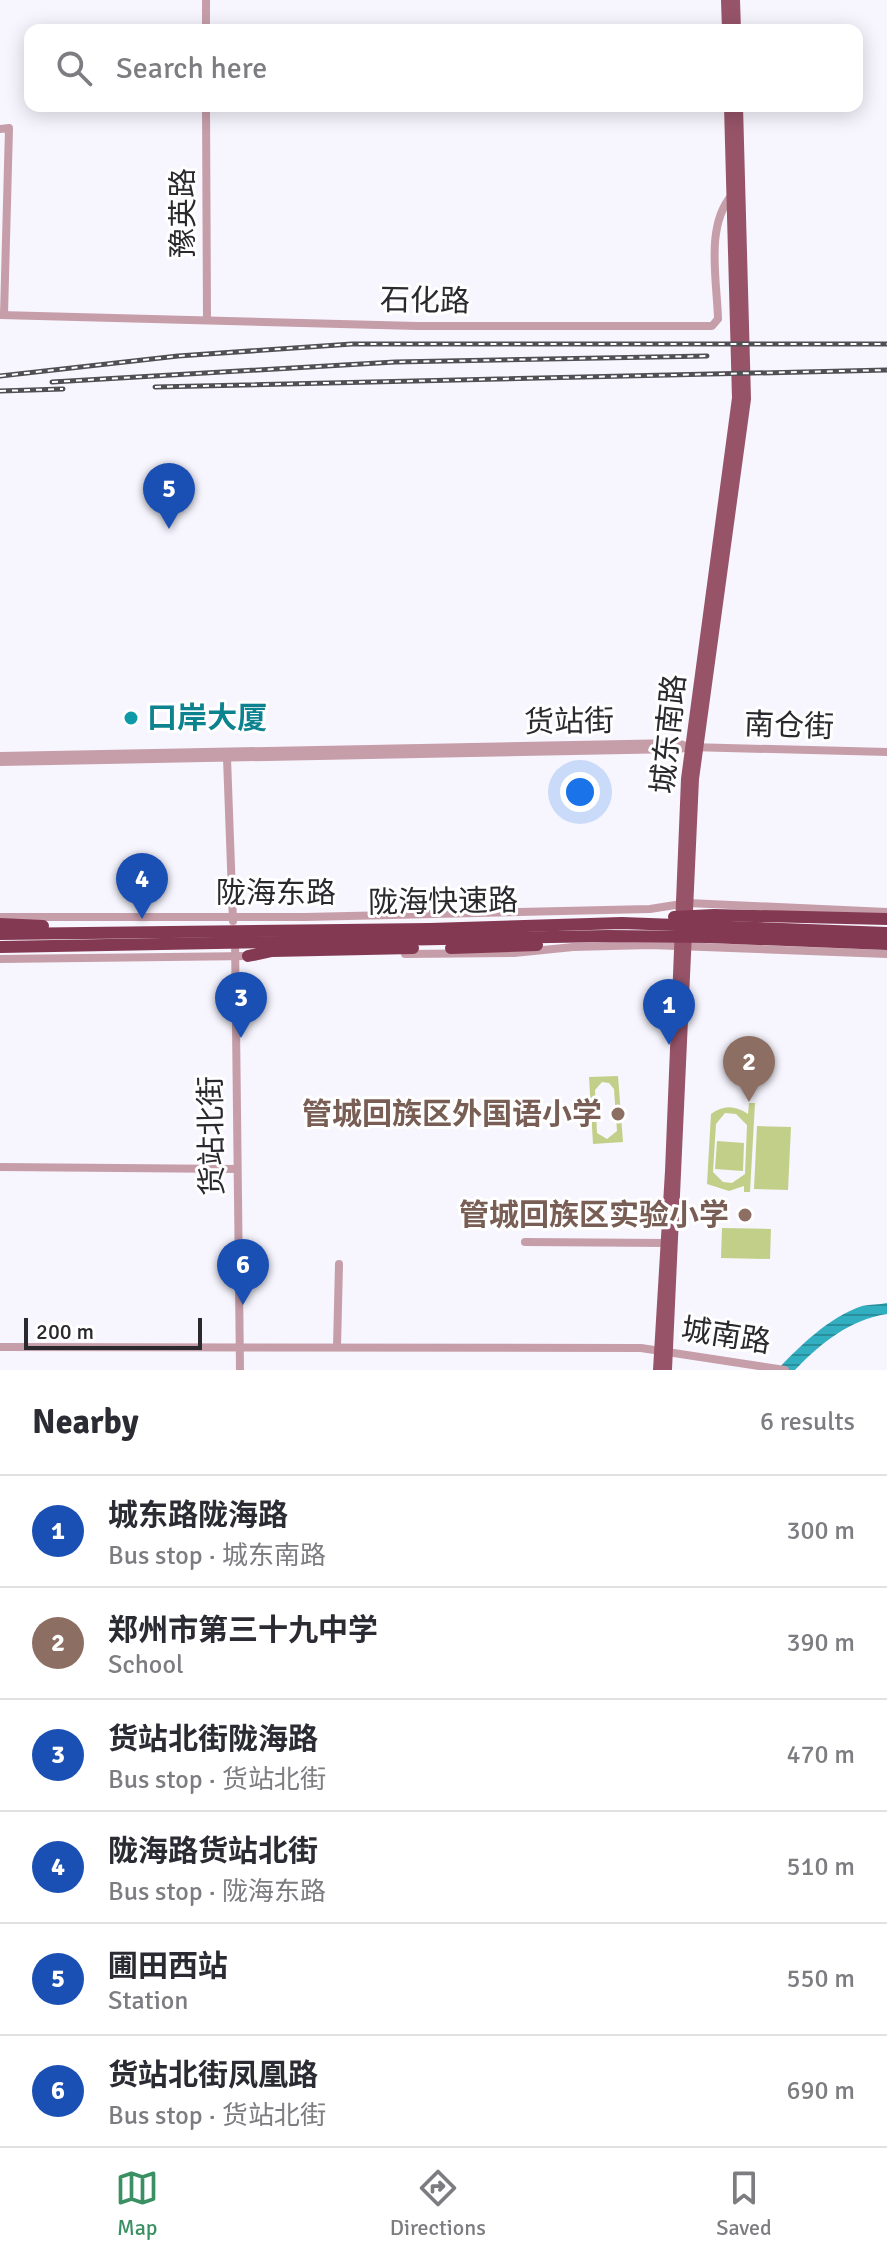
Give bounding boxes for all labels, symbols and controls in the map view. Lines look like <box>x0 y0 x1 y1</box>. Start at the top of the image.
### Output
search box <box>24 24 863 112</box>
icon: search <box>52 46 96 90</box>
text: Search here <box>116 50 267 87</box>
street label: 豫英路 <box>165 168 202 258</box>
street label: 石化路 <box>380 282 470 320</box>
pin: 5 <box>143 463 195 529</box>
street label: 城东南路 <box>644 672 694 796</box>
place label: 口岸大厦 <box>147 700 267 737</box>
street label: 货站街 <box>524 703 614 741</box>
street label: 南仓街 <box>743 706 835 746</box>
marker: 口岸大厦 <box>122 709 140 727</box>
your location <box>560 772 600 812</box>
pin: 4 <box>116 853 168 919</box>
street label: 陇海东路 <box>216 875 336 912</box>
street label: 陇海快速路 <box>368 882 518 922</box>
pin: 3 <box>215 972 267 1038</box>
pin: 1 <box>643 979 695 1045</box>
pin: 2 <box>723 1036 775 1102</box>
street label: 货站北街 <box>192 1076 232 1196</box>
place label: 管城回族区外国语小学 <box>302 1096 602 1133</box>
marker: 管城回族区外国语小学 <box>609 1105 627 1123</box>
place label: 管城回族区实验小学 <box>459 1197 729 1234</box>
marker: 管城回族区实验小学 <box>736 1206 754 1224</box>
pin: 6 <box>217 1239 269 1305</box>
street label: 城南路 <box>679 1311 773 1361</box>
scale bar <box>24 1314 202 1350</box>
text: 200 m <box>36 1318 94 1345</box>
text: Nearby <box>32 1401 139 1443</box>
text: 6 results <box>760 1406 855 1438</box>
text: 城东路陇海路 <box>108 1497 288 1534</box>
text: 1 <box>51 1515 65 1547</box>
text: 300 m <box>786 1515 855 1547</box>
text: Bus stop · 城东南路 <box>108 1540 326 1572</box>
text: 郑州市第三十九中学 <box>108 1612 378 1649</box>
text: 2 <box>51 1627 65 1659</box>
text: 390 m <box>786 1627 855 1659</box>
text: School <box>108 1649 184 1681</box>
text: 货站北街陇海路 <box>108 1721 318 1758</box>
text: 3 <box>51 1739 65 1771</box>
text: 470 m <box>786 1739 855 1771</box>
text: Bus stop · 货站北街 <box>108 1764 326 1796</box>
text: 陇海路货站北街 <box>108 1833 318 1870</box>
text: 4 <box>51 1851 65 1883</box>
text: 510 m <box>786 1851 855 1883</box>
text: Bus stop · 陇海东路 <box>108 1876 326 1908</box>
text: 圃田西站 <box>108 1948 228 1985</box>
text: 5 <box>51 1963 65 1995</box>
text: 550 m <box>786 1963 855 1995</box>
text: Station <box>108 1985 189 2017</box>
text: 货站北街凤凰路 <box>108 2057 318 2094</box>
text: 6 <box>51 2075 65 2107</box>
text: 690 m <box>786 2075 855 2107</box>
text: Bus stop · 货站北街 <box>108 2100 326 2132</box>
tab: Map <box>115 2166 159 2241</box>
tab: Directions <box>390 2166 486 2241</box>
tab: Saved <box>716 2166 772 2241</box>

